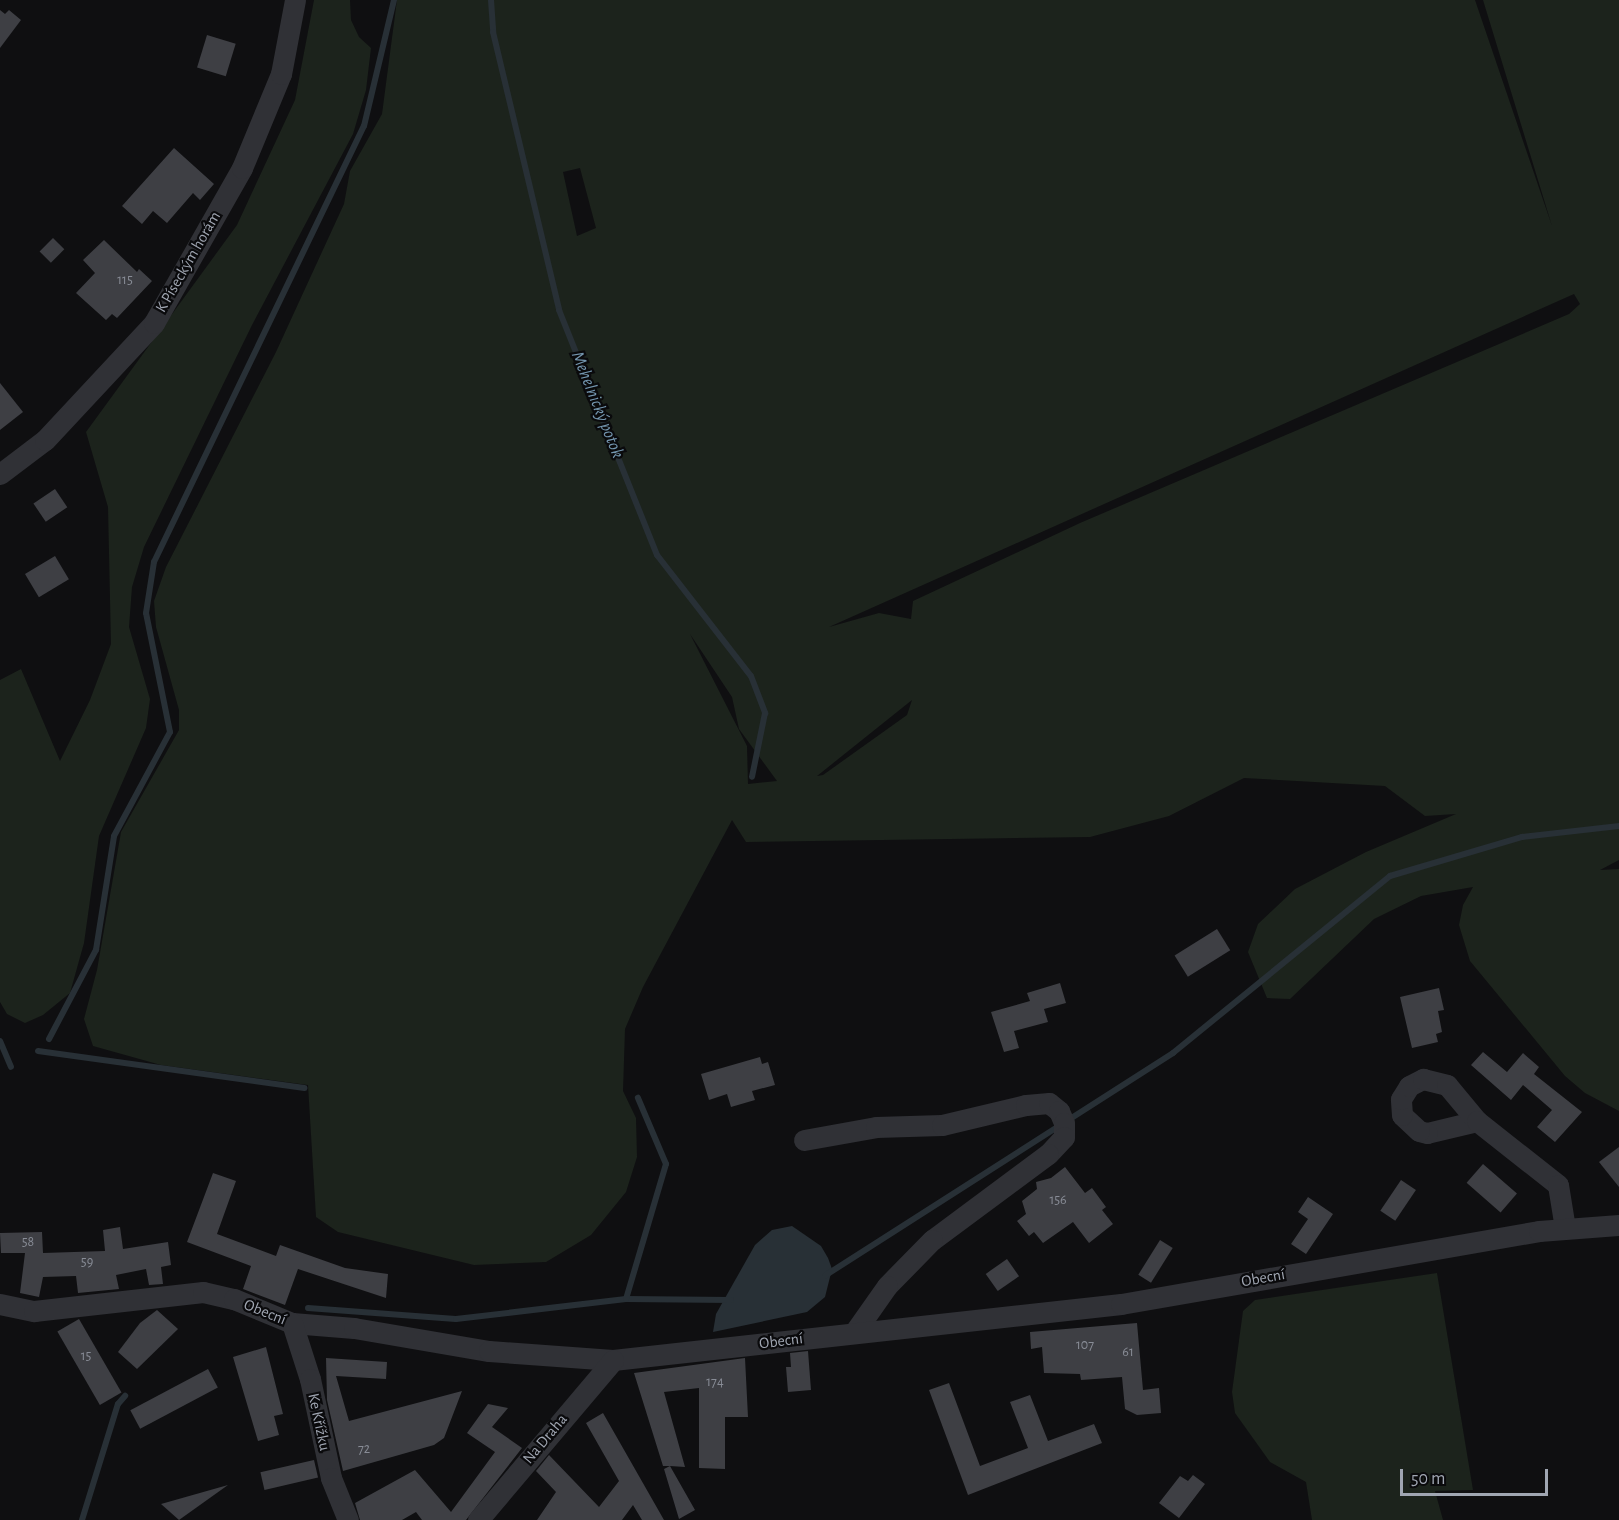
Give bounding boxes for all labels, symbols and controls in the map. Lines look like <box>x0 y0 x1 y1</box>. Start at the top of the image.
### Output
street label: K Píseckým horám <box>151 208 225 316</box>
house number: 115 <box>117 272 133 288</box>
water label: Mehelnický potok <box>566 348 628 462</box>
house number: 156 <box>1049 1192 1067 1208</box>
house number: 58 <box>22 1234 34 1250</box>
house number: 59 <box>81 1254 93 1270</box>
street label: Obecní <box>1240 1265 1286 1291</box>
street label: Obecní <box>241 1295 289 1329</box>
street label: Obecní <box>758 1329 804 1353</box>
house number: 107 <box>1076 1337 1094 1353</box>
house number: 61 <box>1122 1344 1134 1360</box>
house number: 15 <box>81 1348 91 1364</box>
house number: 174 <box>706 1374 724 1390</box>
street label: Ke Křížku <box>304 1392 334 1452</box>
street label: Na Draha <box>519 1410 571 1468</box>
house number: 72 <box>358 1441 370 1457</box>
scale bar <box>1403 1457 1552 1495</box>
text: 50 m <box>1411 1470 1445 1488</box>

